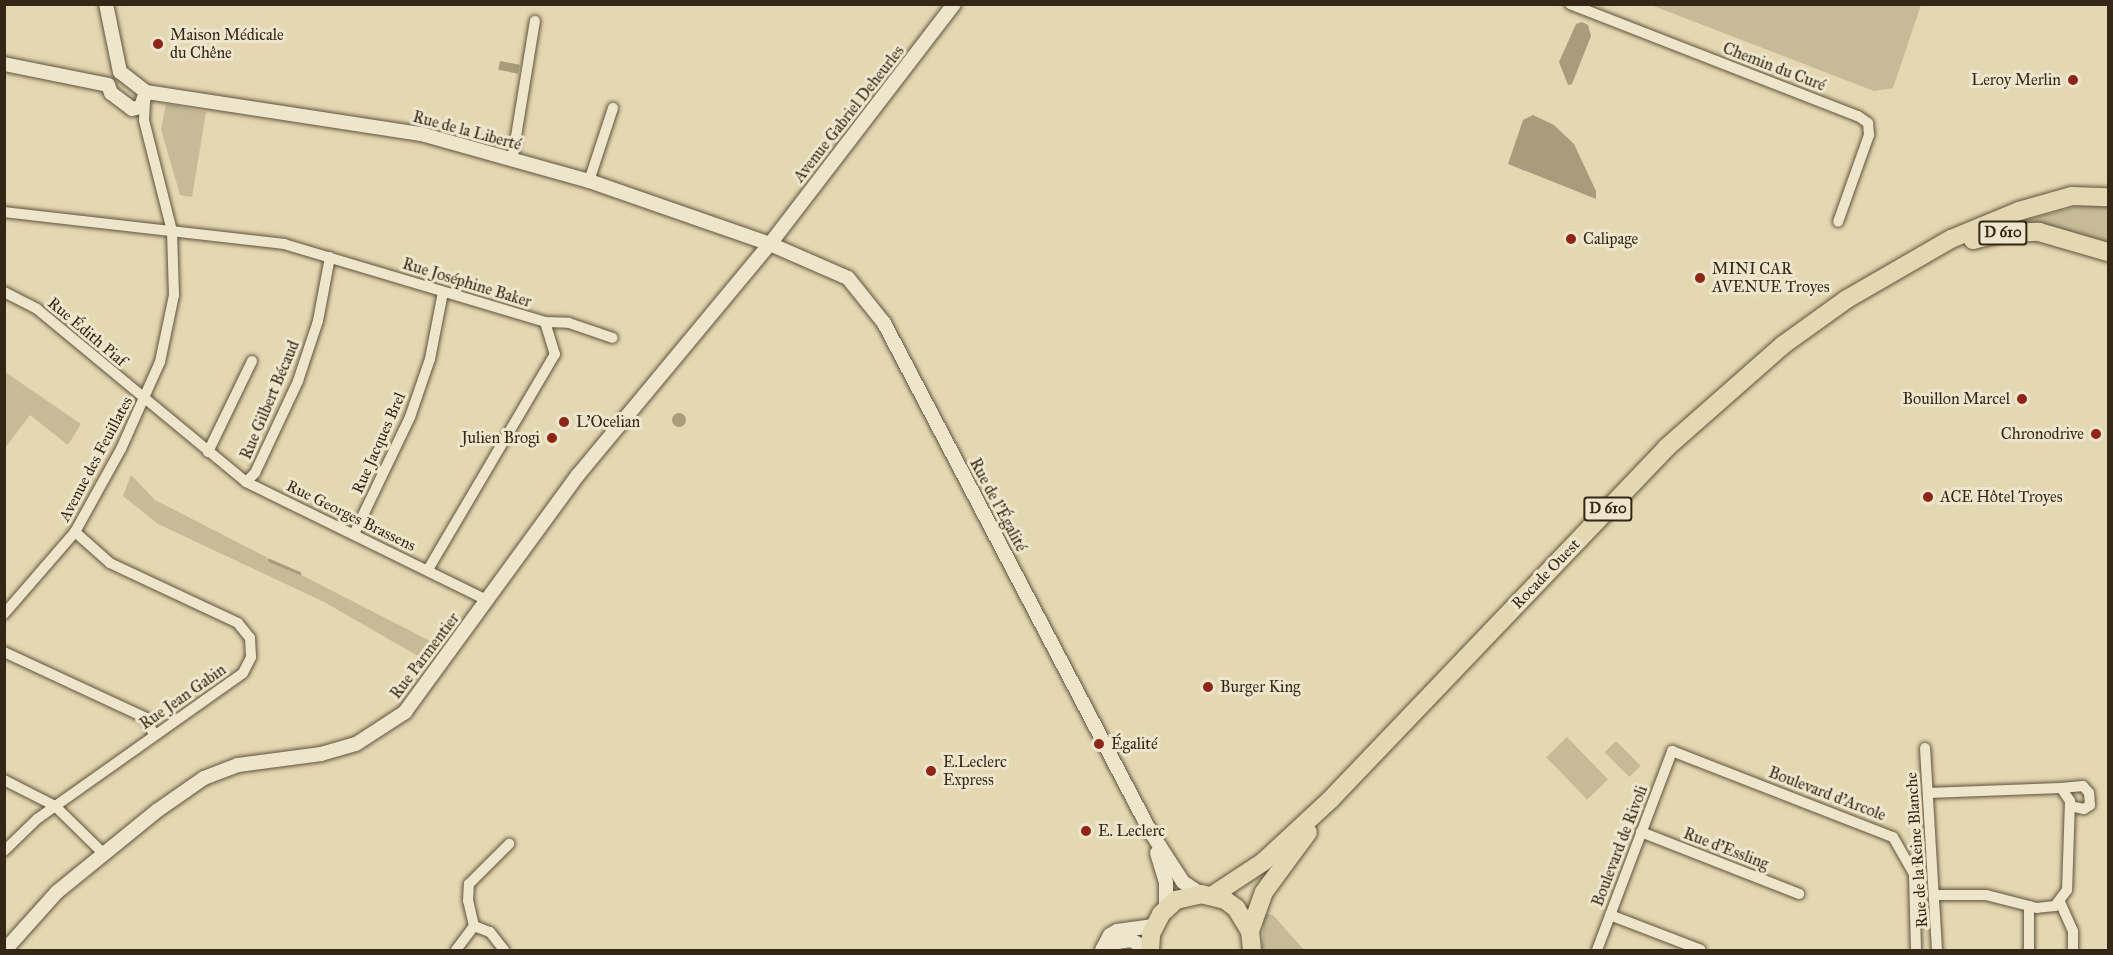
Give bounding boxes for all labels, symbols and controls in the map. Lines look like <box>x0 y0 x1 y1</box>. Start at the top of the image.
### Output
place label: Maison Médicale du Chêne <box>170 25 284 63</box>
marker: Maison Médicale du Chêne <box>151 37 165 51</box>
street label: Chemin du Curé <box>1720 39 1828 95</box>
street label: Avenue Gabriel Deheurles <box>790 42 908 186</box>
place label: Leroy Merlin <box>1971 70 2061 90</box>
marker: Leroy Merlin <box>2066 73 2080 87</box>
street label: Rue de la Liberté <box>411 107 523 155</box>
road number: D 610 <box>1978 221 2028 245</box>
place label: Calipage <box>1583 229 1638 249</box>
marker: Calipage <box>1564 232 1578 246</box>
street label: Rue Joséphine Baker <box>400 254 534 312</box>
place label: MINI CAR AVENUE Troyes <box>1712 259 1830 297</box>
marker: MINI CAR AVENUE Troyes <box>1693 271 1707 285</box>
street label: Rue Édith Piaf <box>44 293 130 371</box>
street label: Rue Gilbert Bécaud <box>236 338 304 462</box>
street label: Rue Jacques Brel <box>348 389 410 497</box>
place label: Bouillon Marcel <box>1903 389 2010 409</box>
marker: Bouillon Marcel <box>2015 392 2029 406</box>
street label: Avenue des Feuillates <box>55 393 137 525</box>
place label: L'Ocelian <box>576 412 640 432</box>
marker: L'Ocelian <box>557 415 571 429</box>
place label: Chronodrive <box>2001 424 2084 444</box>
marker: Chronodrive <box>2089 427 2103 441</box>
place label: Julien Brogi <box>461 428 540 448</box>
marker: Julien Brogi <box>545 431 559 445</box>
street label: Rue de l'Égalité <box>965 455 1031 555</box>
street label: Rue Georges Brassens <box>283 476 419 556</box>
place label: ACE Hôtel Troyes <box>1940 487 2063 507</box>
marker: ACE Hôtel Troyes <box>1921 490 1935 504</box>
road number: D 610 <box>1582 497 1634 521</box>
street label: Rocade Ouest <box>1508 535 1584 613</box>
street label: Rue Parmentier <box>386 609 464 703</box>
street label: Rue Jean Gabin <box>136 660 230 734</box>
place label: Burger King <box>1220 677 1301 697</box>
marker: Burger King <box>1201 680 1215 694</box>
place label: Égalité <box>1111 734 1158 754</box>
marker: Égalité <box>1092 737 1106 751</box>
place label: E.Leclerc Express <box>943 752 1007 790</box>
street label: Boulevard d'Arcole <box>1766 763 1888 825</box>
marker: E.Leclerc Express <box>924 764 938 778</box>
street label: Rue de la Reine Blanche <box>1902 772 1932 928</box>
street label: Boulevard de Rivoli <box>1588 783 1652 909</box>
place label: E. Leclerc <box>1098 821 1165 841</box>
marker: E. Leclerc <box>1079 824 1093 838</box>
street label: Rue d'Essling <box>1681 824 1771 874</box>

